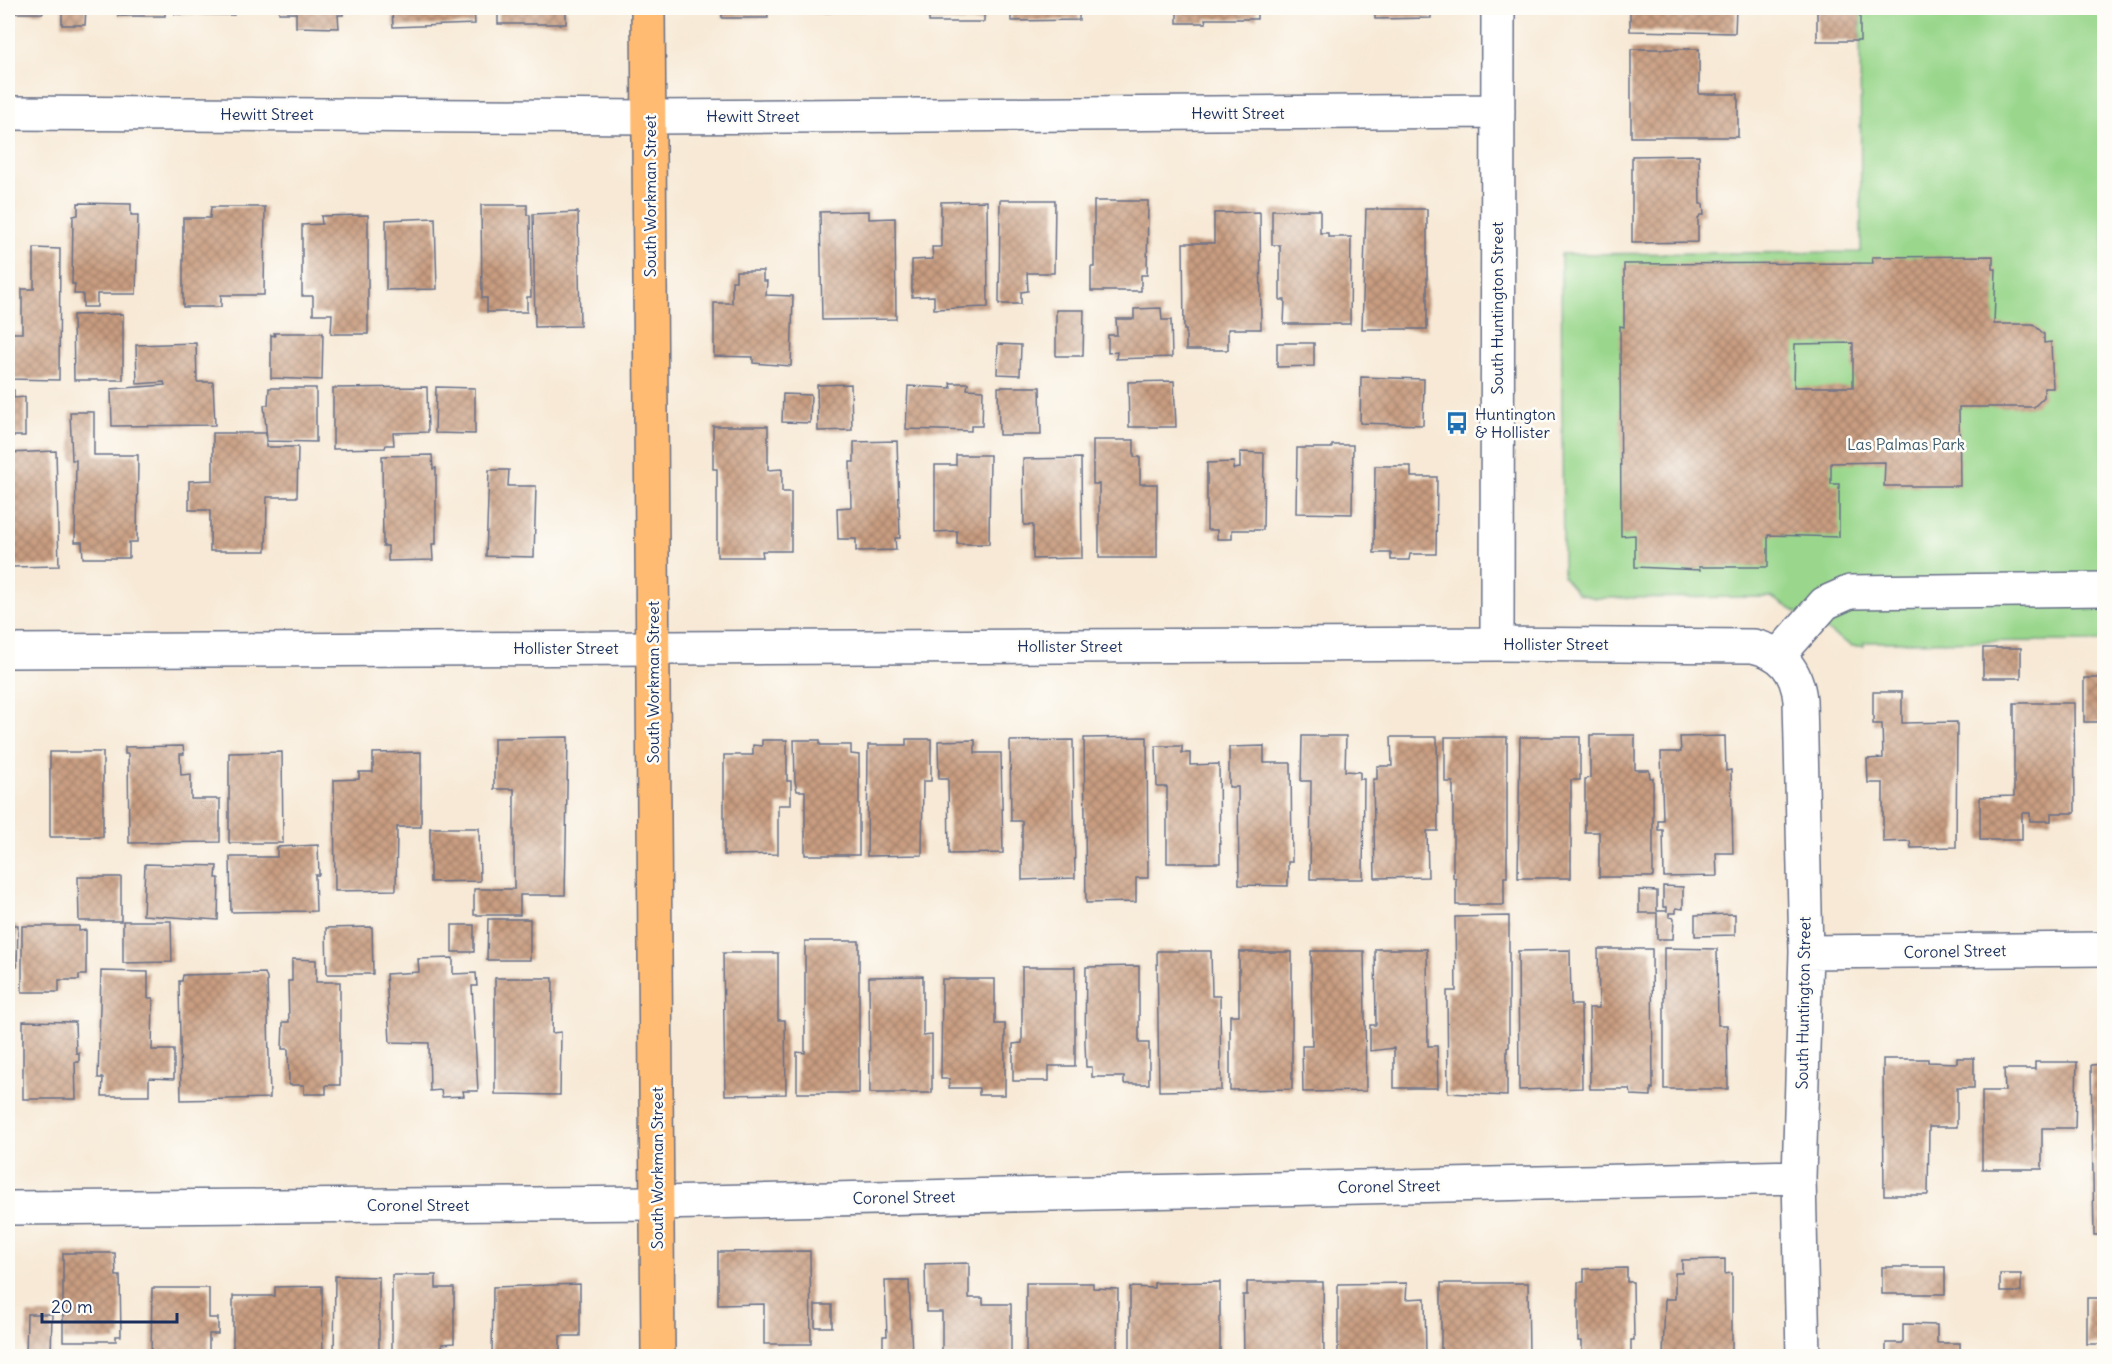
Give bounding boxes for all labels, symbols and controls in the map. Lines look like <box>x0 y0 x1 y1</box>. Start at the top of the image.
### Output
street label: Hewitt Street <box>1191 103 1285 123</box>
street label: Hewitt Street <box>220 104 314 124</box>
street label: Hewitt Street <box>706 106 800 126</box>
street label: South Workman Street <box>640 114 660 277</box>
street label: South Huntington Street <box>1487 221 1507 394</box>
place label: Huntington & Hollister <box>1475 404 1556 442</box>
bus stop icon: Huntington & Hollister <box>1444 410 1470 436</box>
park label: Las Palmas Park <box>1847 434 1965 454</box>
street label: South Workman Street <box>643 600 663 763</box>
street label: Hollister Street <box>1503 634 1609 654</box>
street label: Hollister Street <box>1017 636 1123 656</box>
street label: Hollister Street <box>513 638 619 658</box>
street label: South Huntington Street <box>1791 916 1815 1090</box>
street label: Coronel Street <box>1903 940 2007 962</box>
street label: South Workman Street <box>647 1086 667 1249</box>
street label: Coronel Street <box>1337 1175 1441 1197</box>
street label: Coronel Street <box>852 1186 956 1208</box>
street label: Coronel Street <box>367 1195 470 1215</box>
scale bar <box>42 1286 177 1324</box>
text: 20 m <box>51 1295 93 1318</box>

